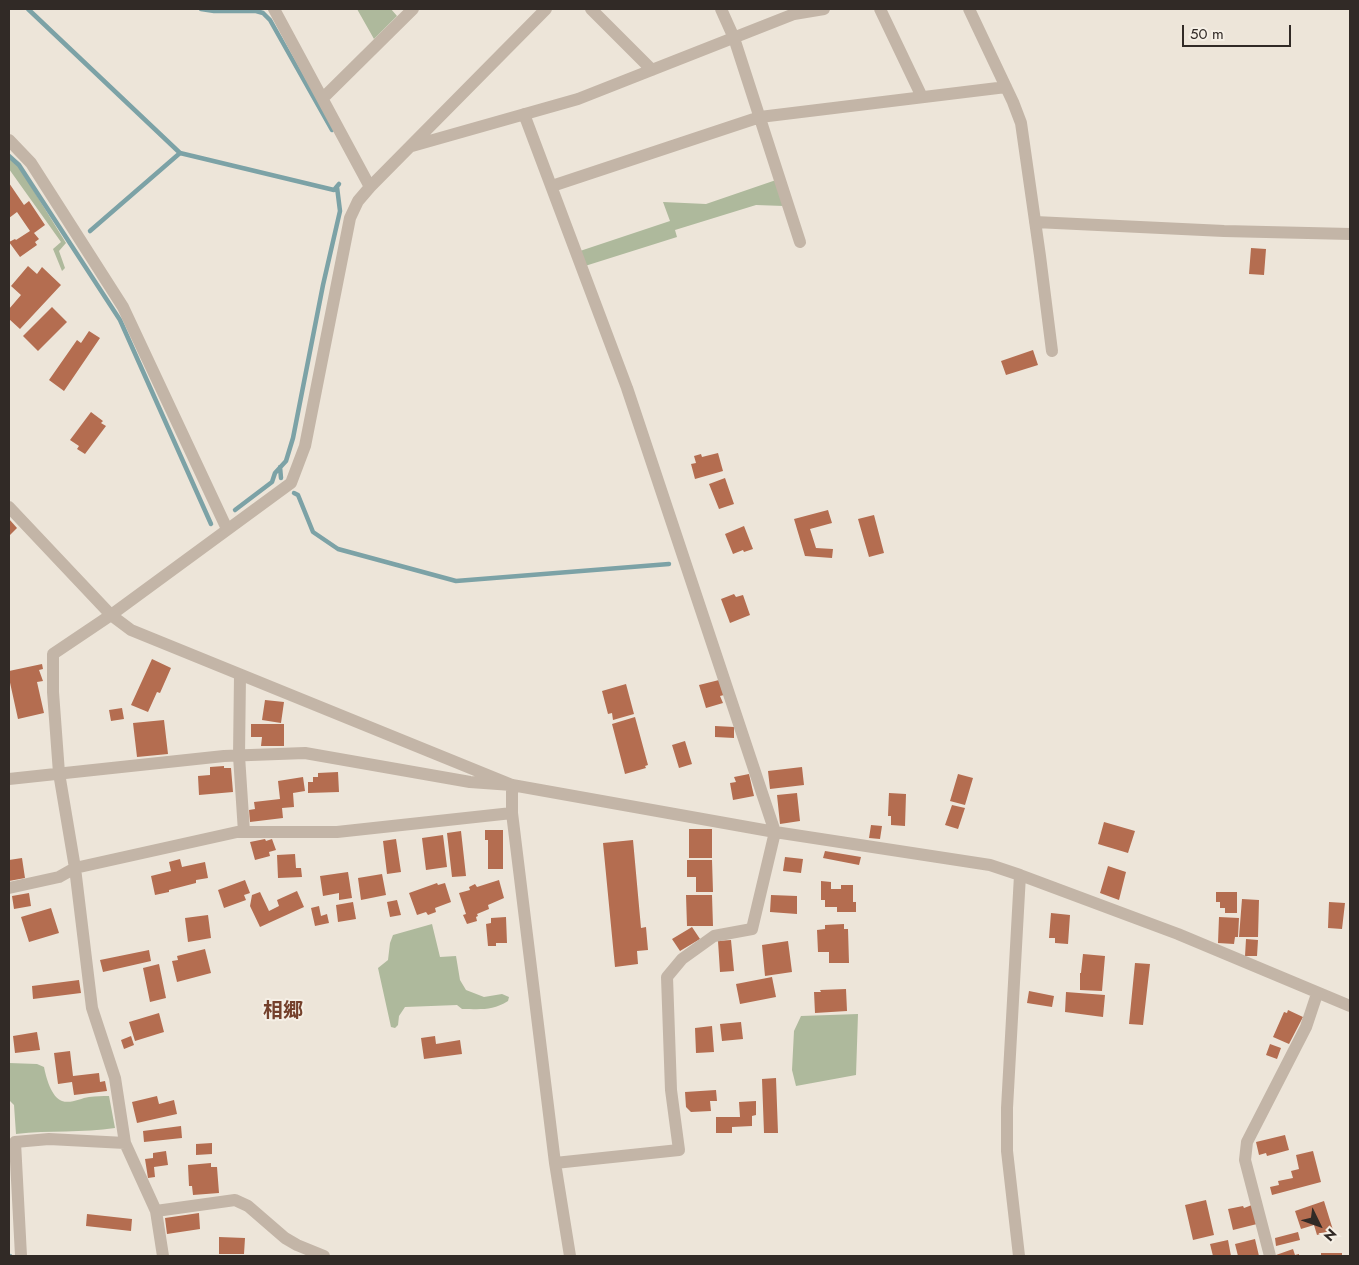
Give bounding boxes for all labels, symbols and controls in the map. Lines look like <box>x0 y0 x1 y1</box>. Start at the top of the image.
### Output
scale bar <box>1184 15 1293 47</box>
text: 50 m <box>1190 23 1224 45</box>
district label: 相郷 <box>263 1000 303 1024</box>
north arrow <box>1294 1200 1344 1250</box>
text: N <box>1319 1224 1341 1246</box>

